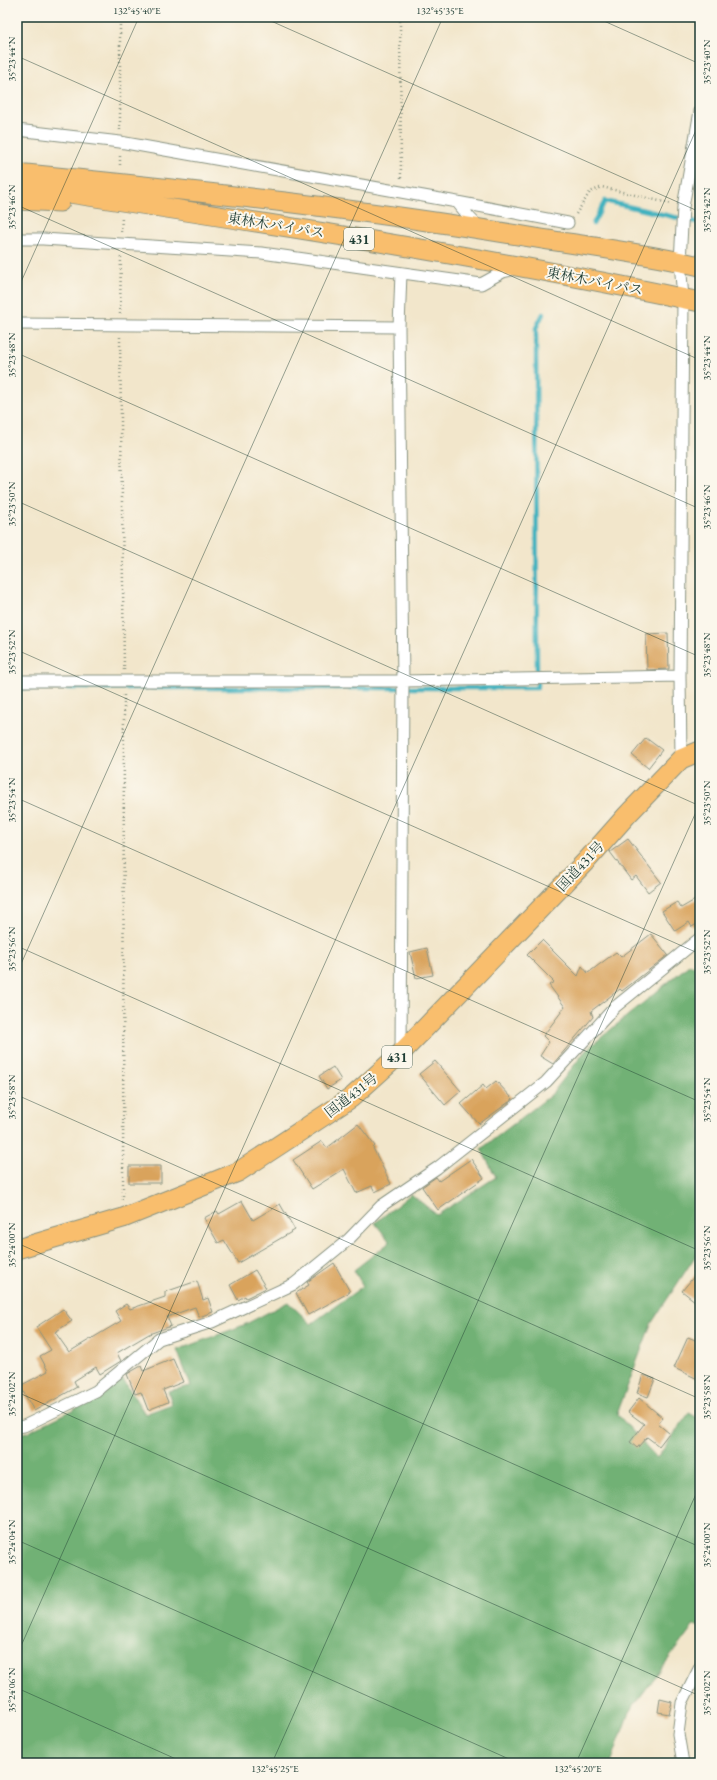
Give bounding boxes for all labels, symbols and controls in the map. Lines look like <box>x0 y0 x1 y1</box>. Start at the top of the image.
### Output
text: 132°45'40"E <box>113 4 161 17</box>
text: 132°45'35"E <box>416 4 464 17</box>
text: 35°23'44"N <box>5 36 18 81</box>
text: 35°23'40"N <box>700 39 713 84</box>
text: 35°23'46"N <box>5 184 18 229</box>
text: 35°23'42"N <box>700 187 713 232</box>
street label: 東林木バイパス <box>226 208 326 242</box>
road number: 431 <box>344 228 374 250</box>
street label: 東林木バイパス <box>545 263 645 299</box>
text: 35°23'48"N <box>5 332 18 377</box>
text: 35°23'44"N <box>700 335 713 380</box>
text: 35°23'50"N <box>5 481 18 526</box>
text: 35°23'46"N <box>700 484 713 529</box>
text: 35°23'52"N <box>5 629 18 674</box>
text: 35°23'48"N <box>700 632 713 677</box>
text: 35°23'54"N <box>5 777 18 822</box>
text: 35°23'50"N <box>700 780 713 825</box>
street label: 国道431号 <box>552 837 608 895</box>
text: 35°23'56"N <box>5 926 18 971</box>
text: 35°23'52"N <box>700 929 713 974</box>
road number: 431 <box>382 1046 412 1068</box>
street label: 国道431号 <box>321 1069 381 1121</box>
text: 35°23'58"N <box>5 1074 18 1119</box>
text: 35°23'54"N <box>700 1077 713 1122</box>
text: 35°24'00"N <box>5 1222 18 1267</box>
text: 35°23'56"N <box>700 1225 713 1270</box>
text: 35°24'02"N <box>5 1371 18 1416</box>
text: 35°23'58"N <box>700 1374 713 1419</box>
text: 35°24'04"N <box>5 1519 18 1564</box>
text: 35°24'00"N <box>700 1522 713 1567</box>
text: 35°24'06"N <box>5 1667 18 1712</box>
text: 35°24'02"N <box>700 1670 713 1715</box>
text: 132°45'25"E <box>251 1762 299 1775</box>
text: 132°45'20"E <box>554 1762 602 1775</box>

